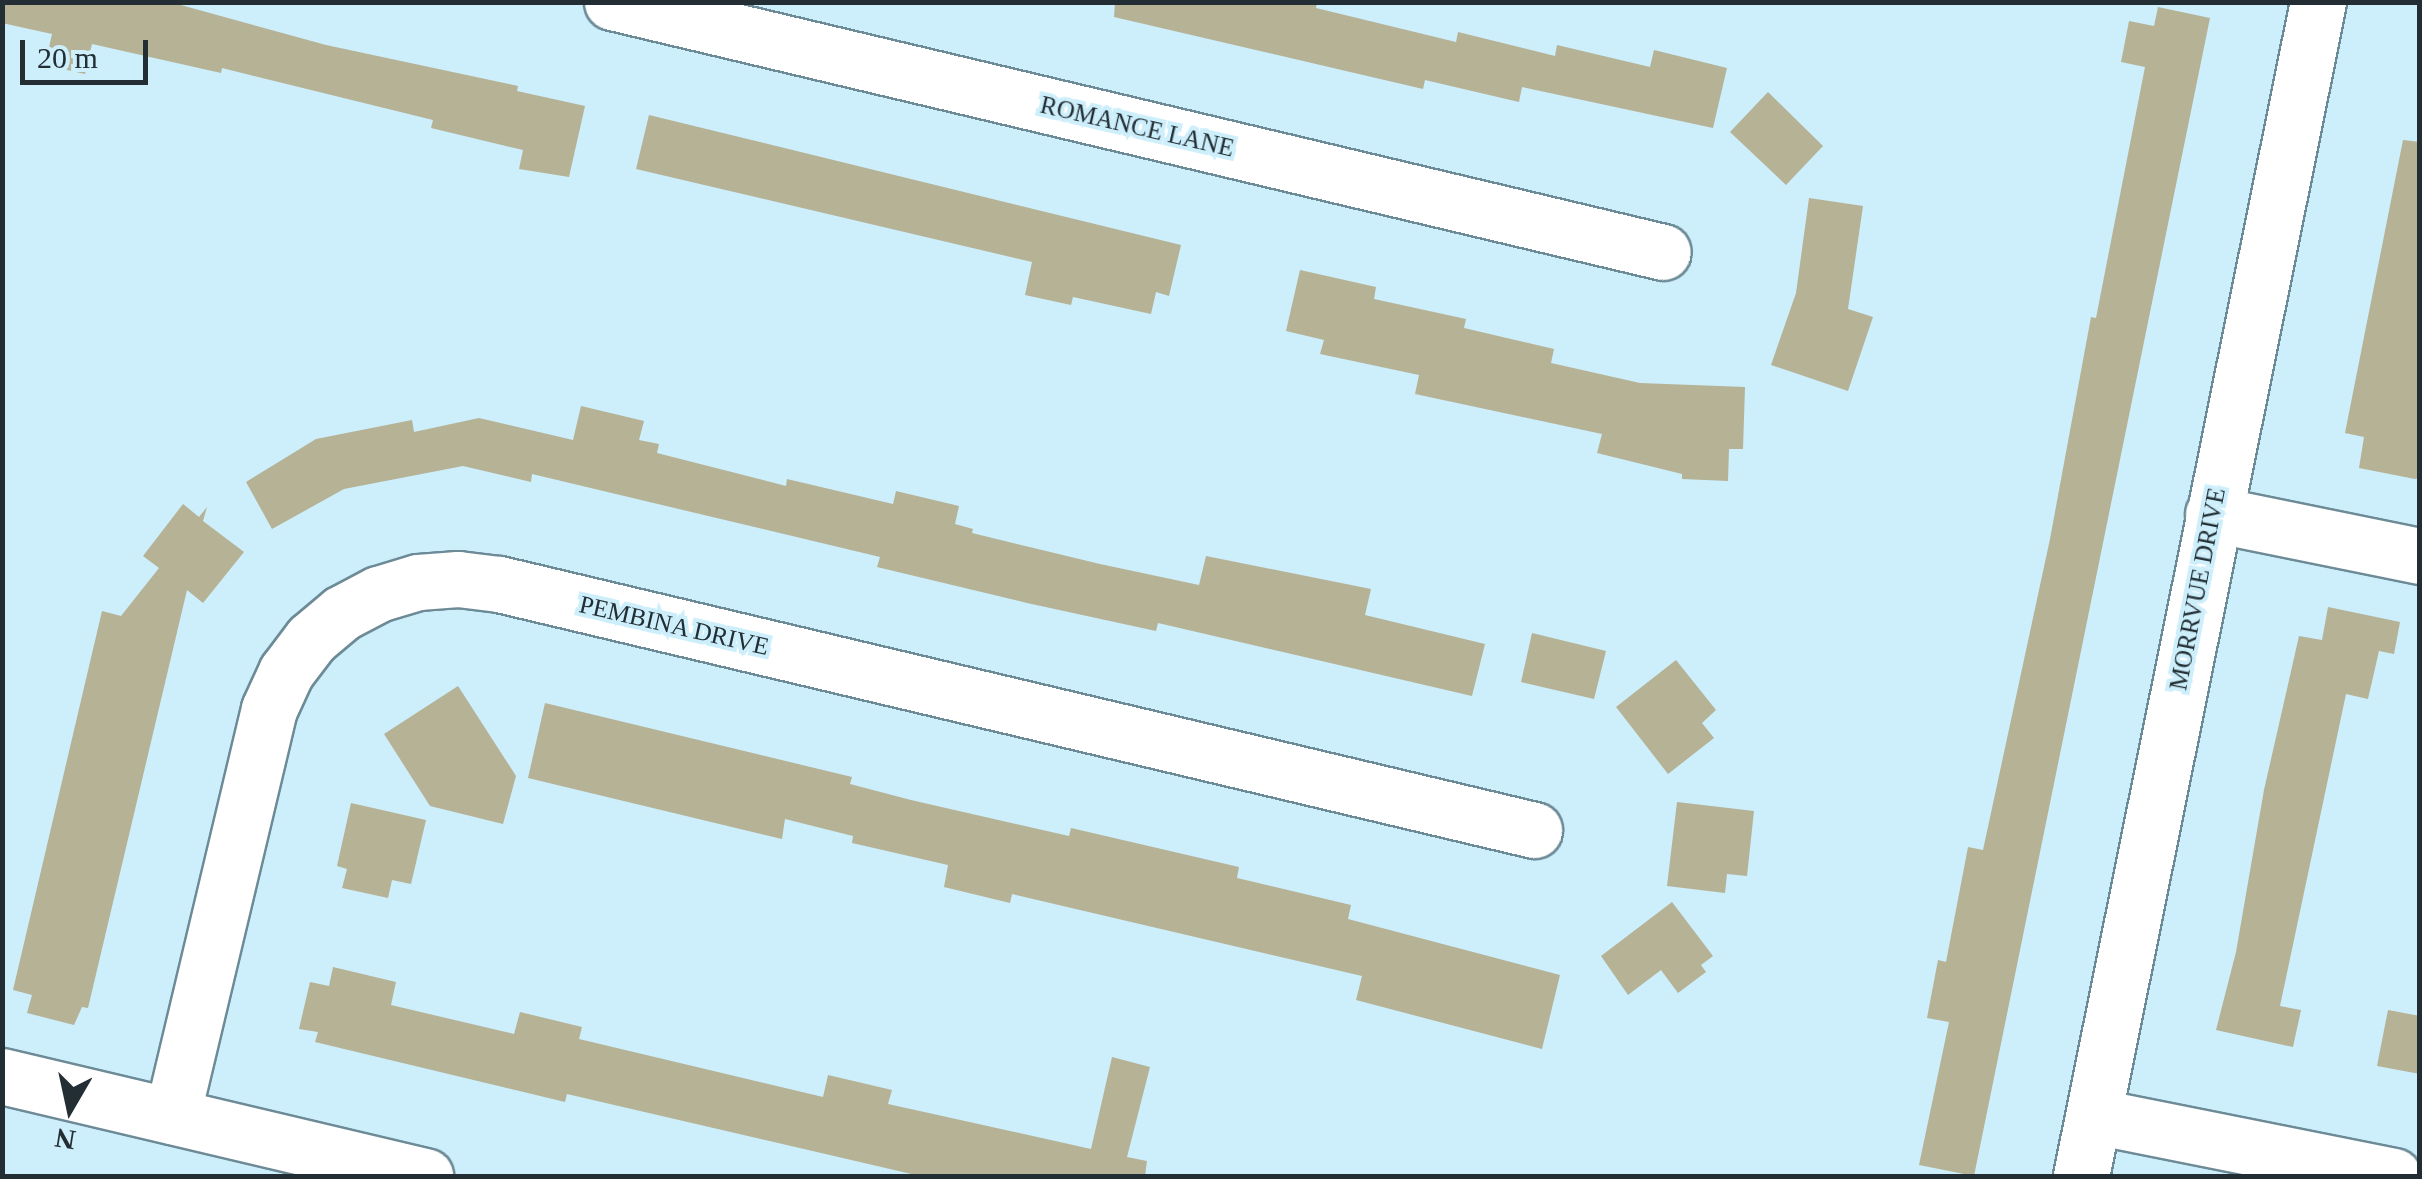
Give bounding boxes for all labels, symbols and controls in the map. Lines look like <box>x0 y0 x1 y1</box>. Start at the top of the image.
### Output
scale bar <box>25 20 152 82</box>
text: 20 m <box>37 41 98 74</box>
street label: ROMANCE LANE <box>1037 90 1237 164</box>
street label: MORRVUE DRIVE <box>2164 485 2232 693</box>
street label: PEMBINA DRIVE <box>576 589 772 663</box>
north arrow <box>20 1059 120 1159</box>
text: N <box>53 1122 78 1156</box>

